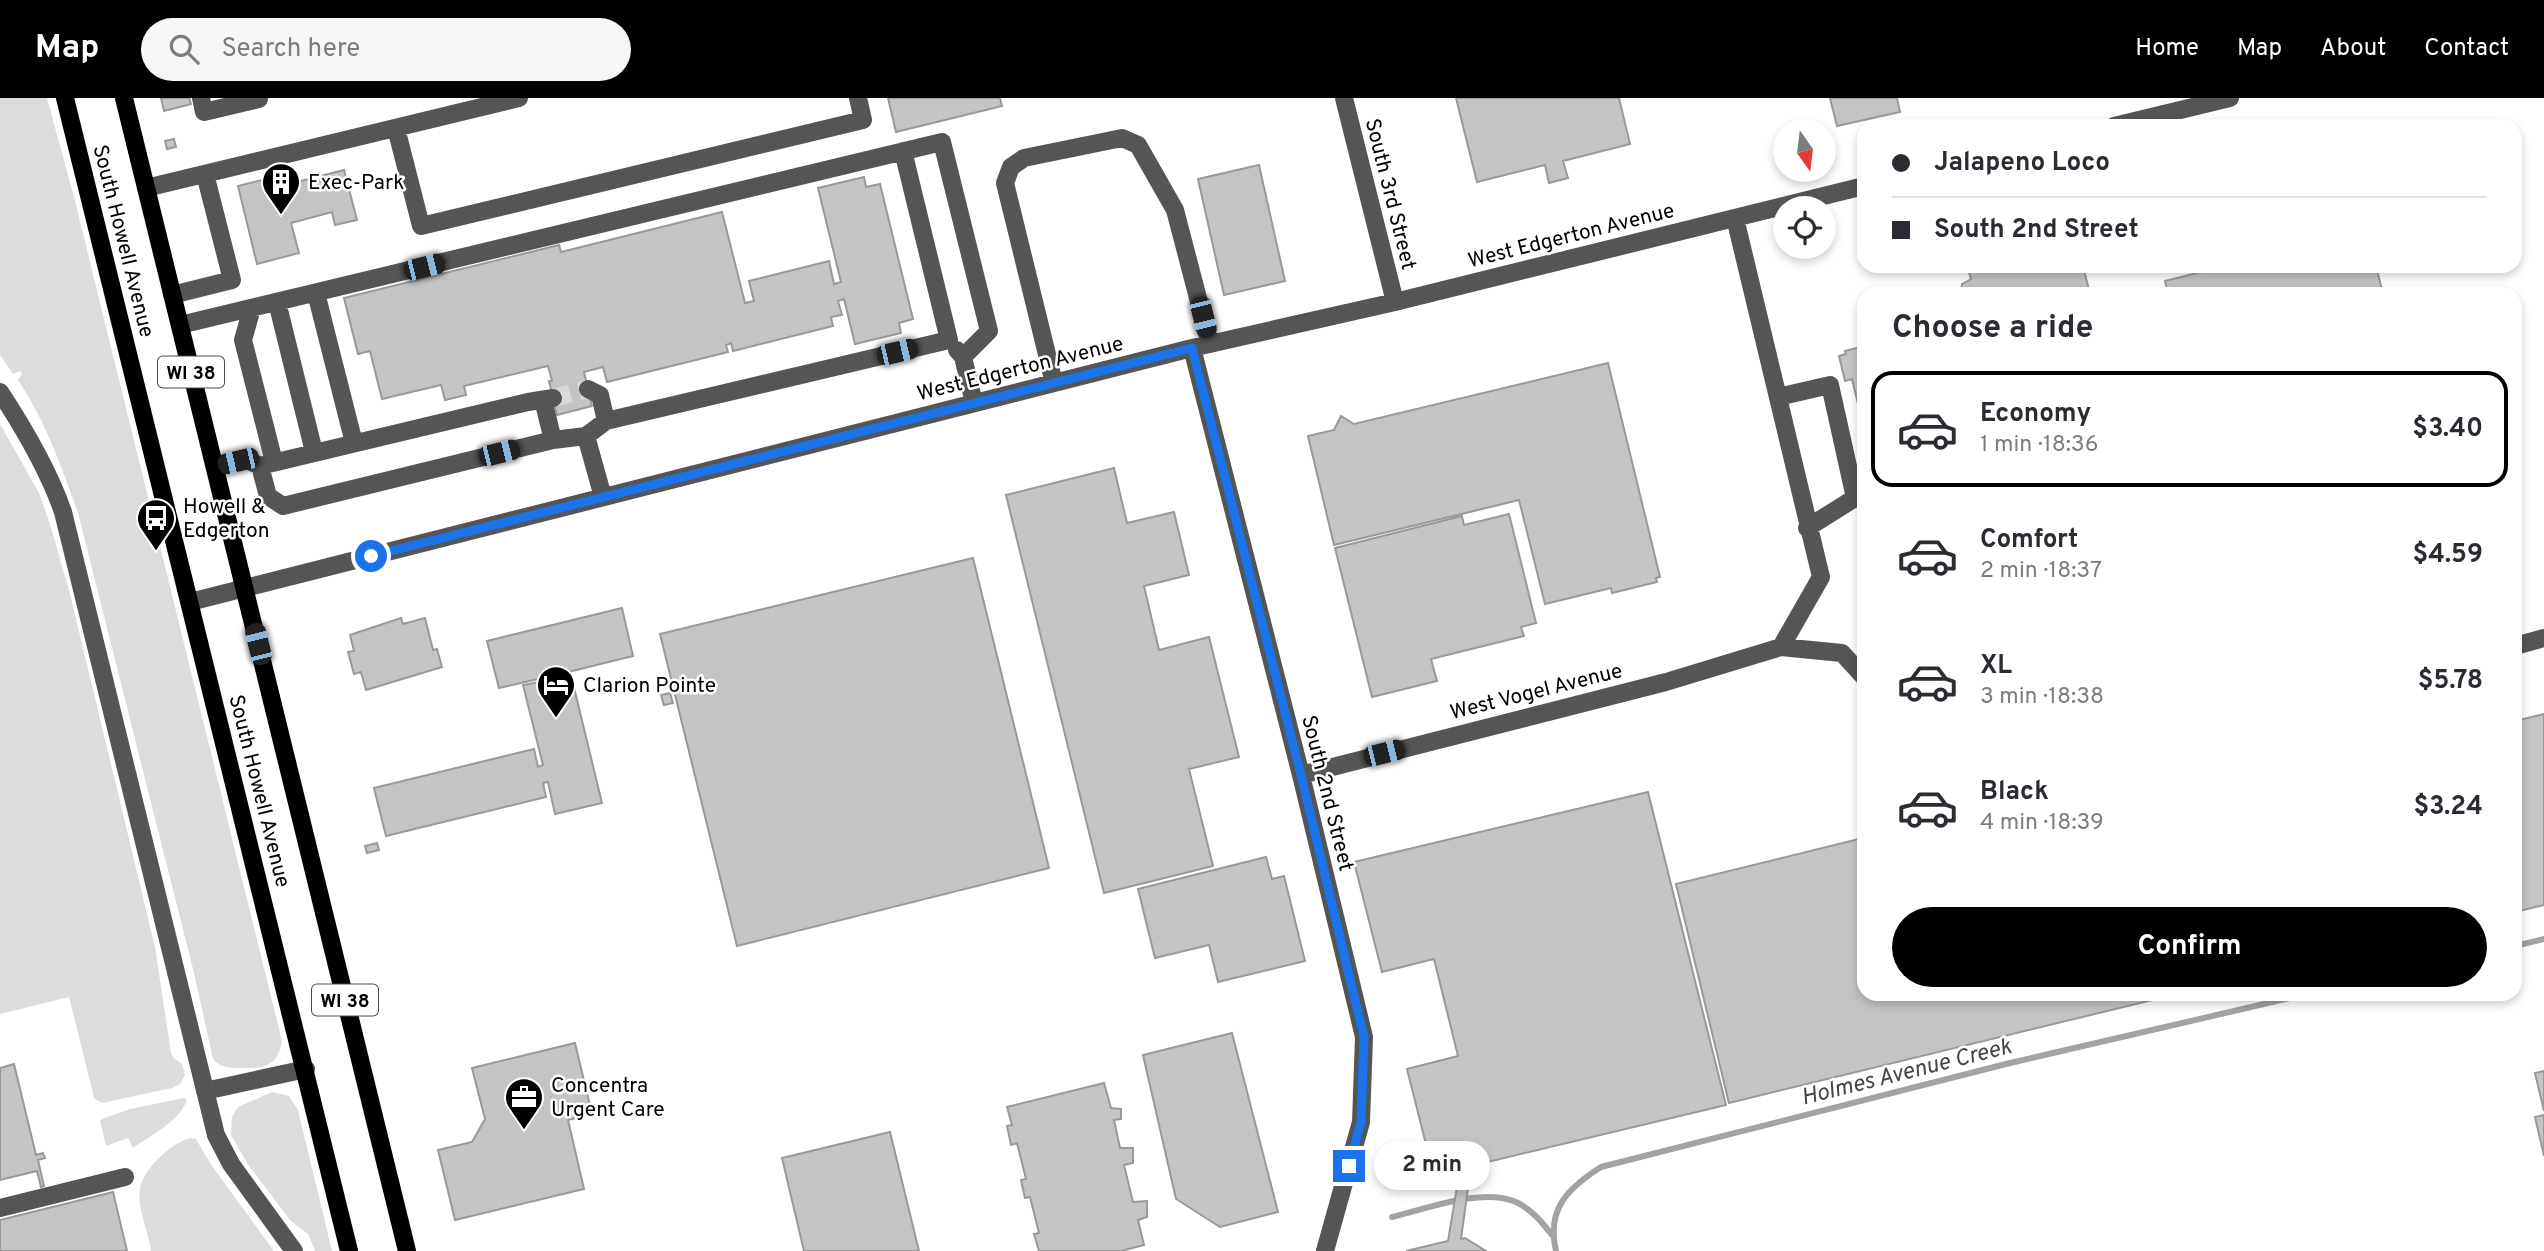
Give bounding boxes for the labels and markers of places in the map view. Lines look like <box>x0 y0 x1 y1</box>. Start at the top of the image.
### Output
building icon: Exec-Park <box>260 161 302 216</box>
place label: Exec-Park <box>308 170 404 197</box>
place label: Howell & Edgerton <box>183 494 270 545</box>
bus stop icon: Howell & Edgerton <box>135 497 177 552</box>
hotel icon: Clarion Pointe <box>535 664 577 719</box>
place label: Clarion Pointe <box>583 673 716 700</box>
place label: Concentra Urgent Care <box>551 1073 665 1124</box>
office icon: Concentra Urgent Care <box>503 1076 545 1131</box>

